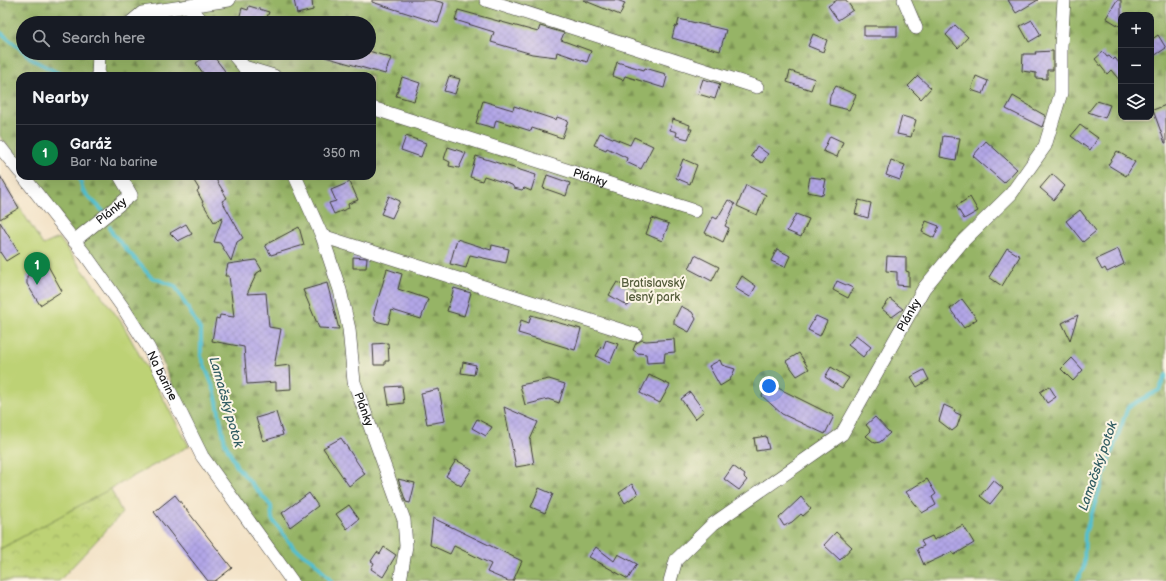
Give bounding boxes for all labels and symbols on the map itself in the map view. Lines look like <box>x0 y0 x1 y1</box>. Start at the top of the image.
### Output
street label: Plánky <box>571 165 610 190</box>
street label: Plánky <box>93 194 130 228</box>
pin: 1 <box>24 252 50 285</box>
park label: Bratislavský lesný park <box>621 276 686 305</box>
street label: Plánky <box>894 296 924 334</box>
street label: Na barine <box>144 348 181 403</box>
water label: Lamačský potok <box>205 355 247 450</box>
your location <box>759 376 779 396</box>
street label: Plánky <box>351 390 377 429</box>
water label: Lamačský potok <box>1075 419 1121 513</box>

